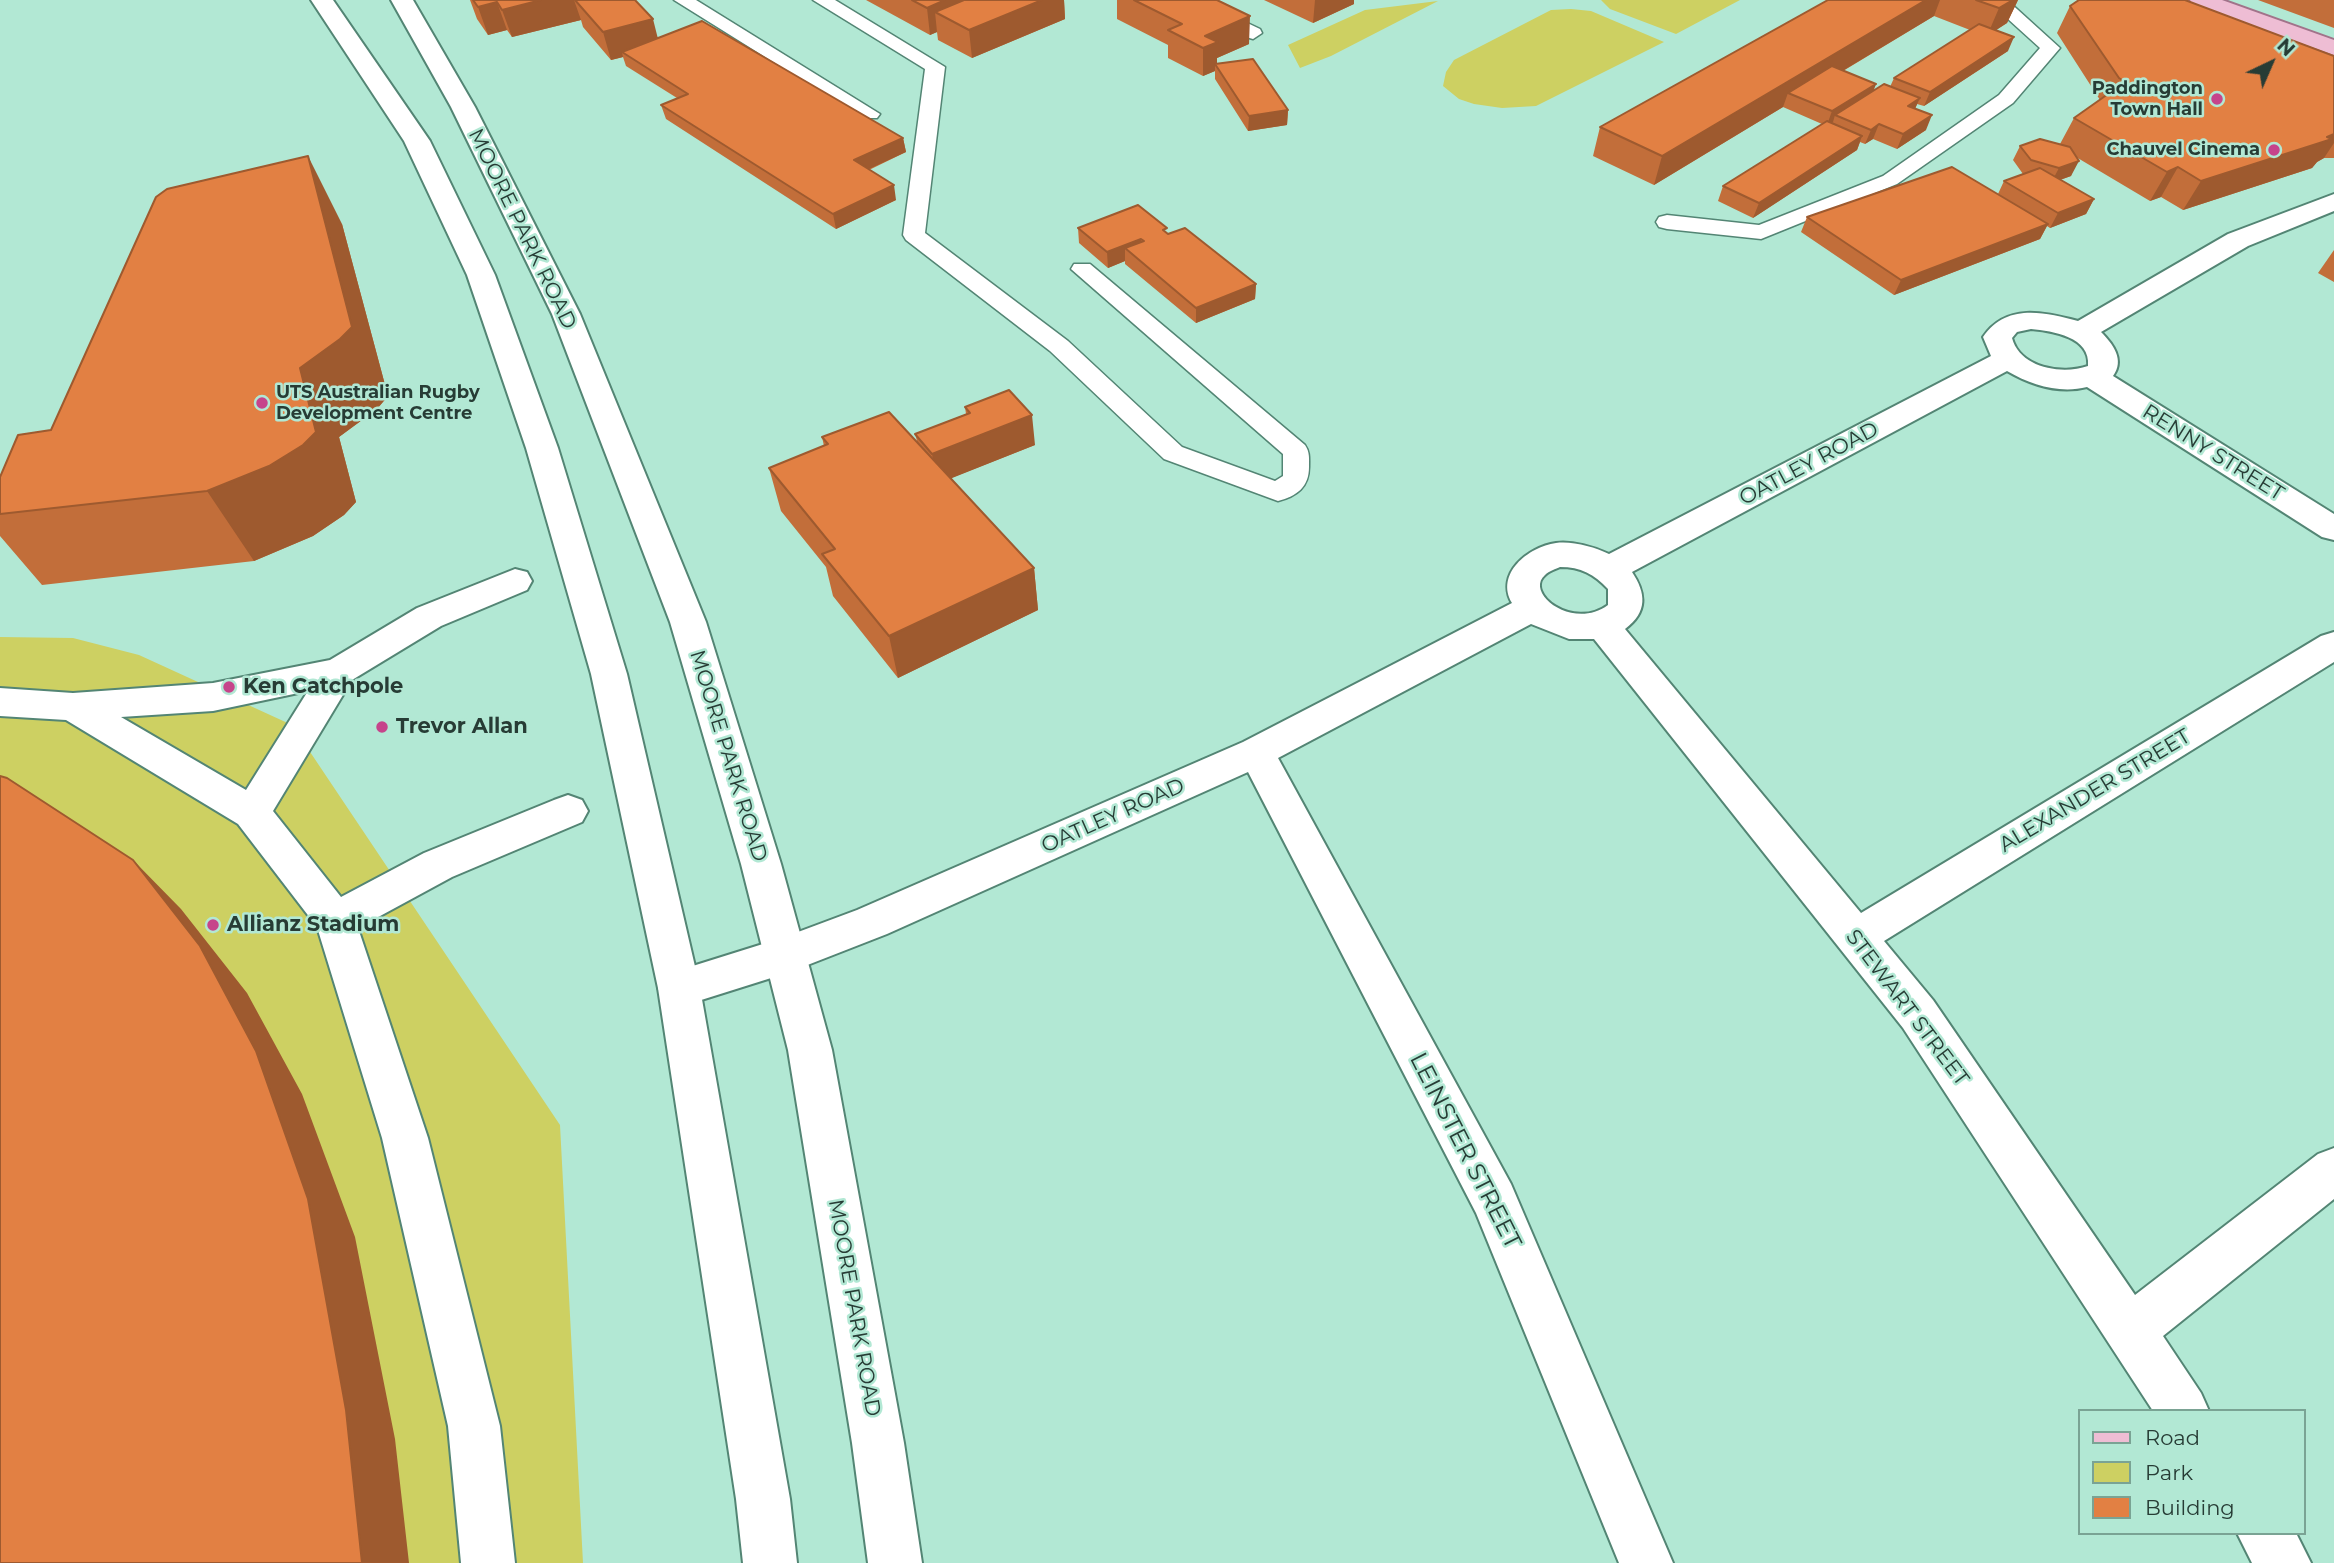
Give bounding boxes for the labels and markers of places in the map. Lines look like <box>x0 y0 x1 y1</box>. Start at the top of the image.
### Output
place label: Paddington Town Hall <box>2092 78 2203 120</box>
marker: Paddington Town Hall <box>2209 91 2225 107</box>
place label: Chauvel Cinema <box>2106 139 2260 161</box>
marker: Chauvel Cinema <box>2266 142 2282 158</box>
place label: UTS Australian Rugby Development Centre <box>276 382 480 424</box>
marker: UTS Australian Rugby Development Centre <box>254 395 270 411</box>
place label: Ken Catchpole <box>243 674 403 700</box>
marker: Ken Catchpole <box>221 679 237 695</box>
place label: Trevor Allan <box>396 714 528 740</box>
marker: Trevor Allan <box>374 719 390 735</box>
place label: Allianz Stadium <box>227 912 399 938</box>
marker: Allianz Stadium <box>205 917 221 933</box>

